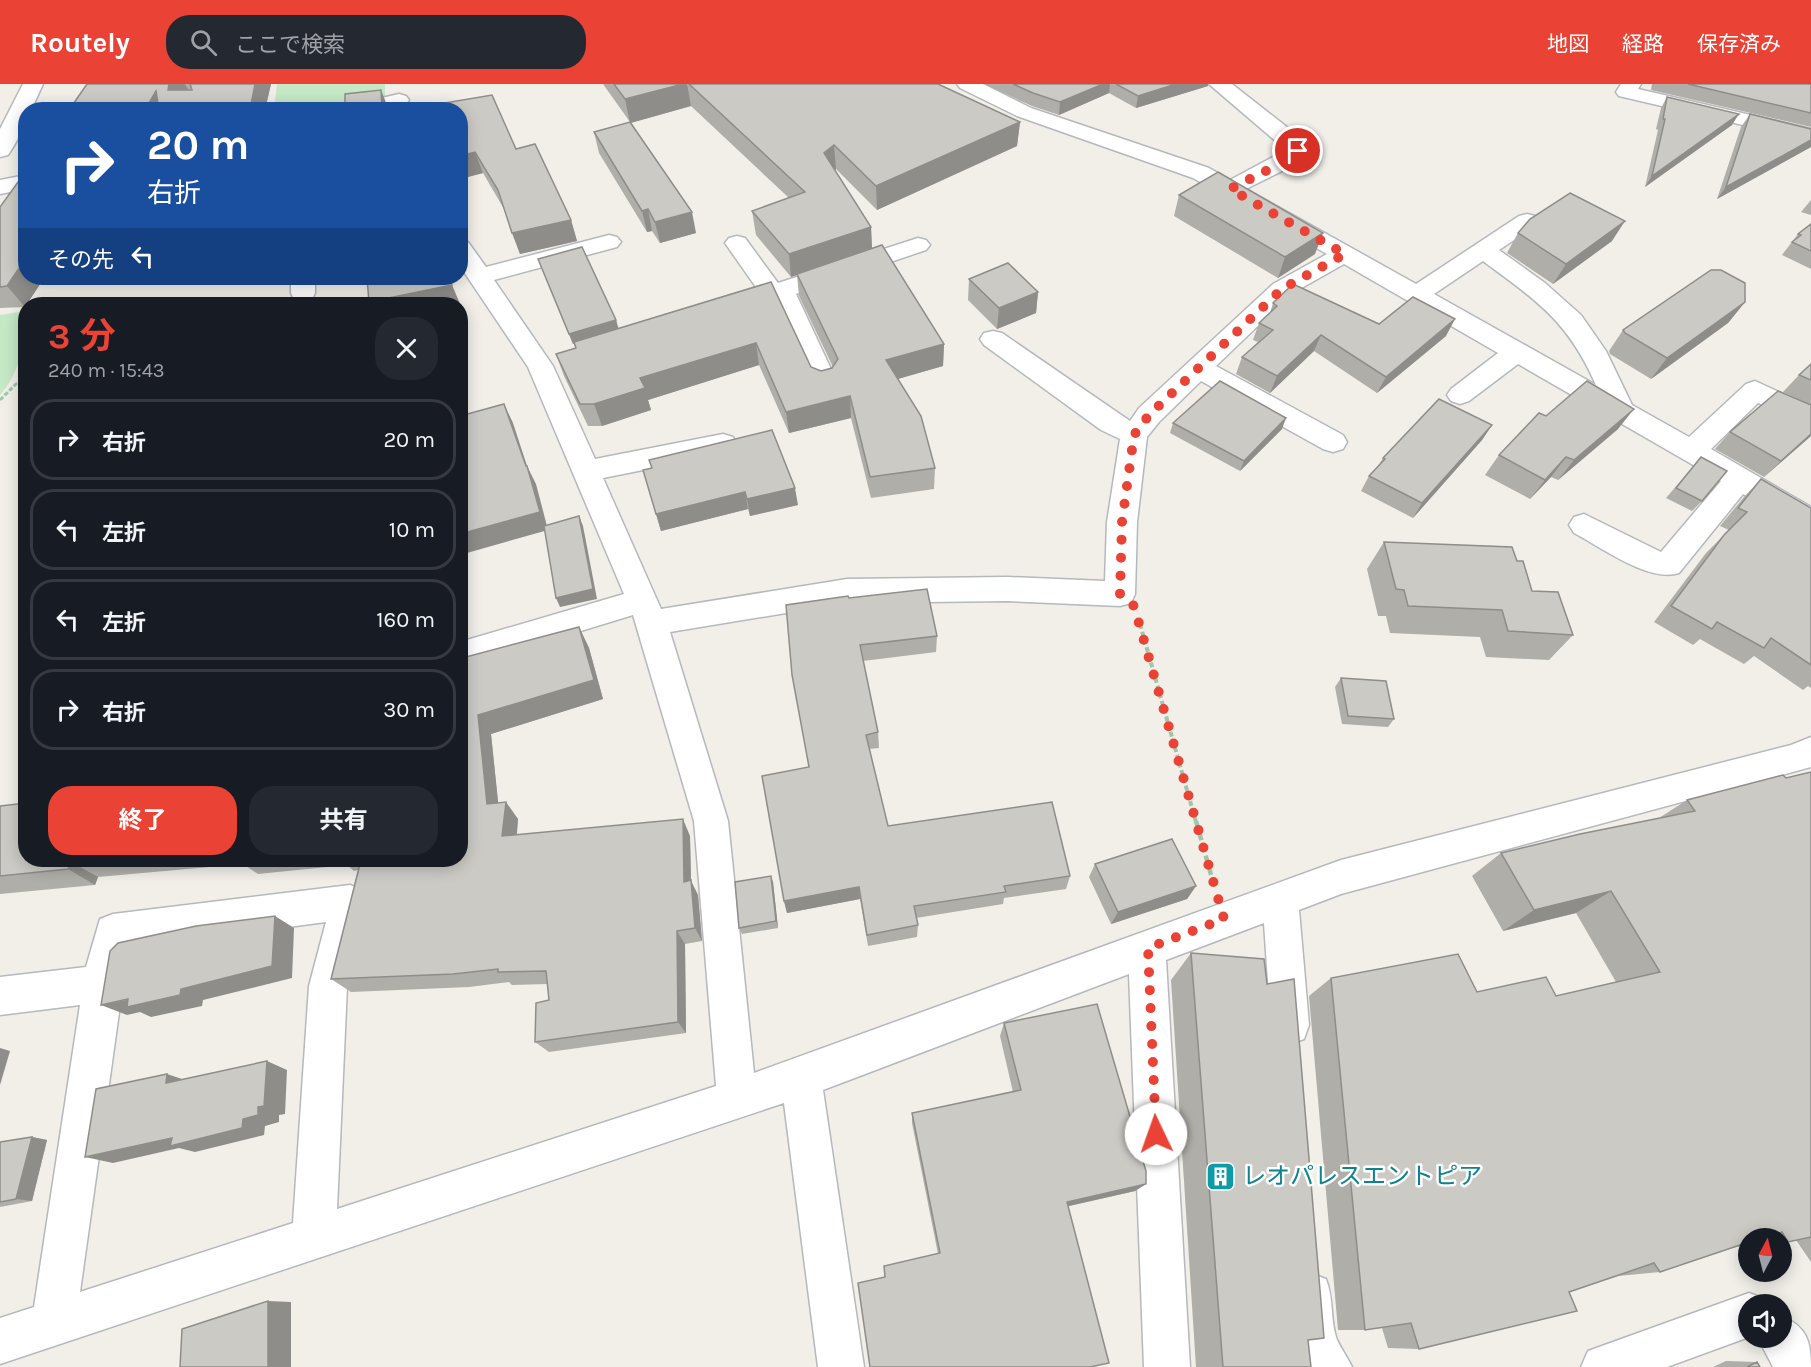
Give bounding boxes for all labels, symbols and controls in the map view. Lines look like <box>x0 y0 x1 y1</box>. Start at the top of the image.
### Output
search box <box>166 15 586 69</box>
text: Routely <box>30 26 130 59</box>
icon: search <box>187 26 220 59</box>
text: ここで検索 <box>235 32 345 58</box>
text: 地図 <box>1547 32 1589 56</box>
text: 経路 <box>1622 32 1664 56</box>
text: 保存済み <box>1697 32 1781 56</box>
text: 20 m <box>147 120 249 170</box>
pin <box>1272 125 1323 176</box>
icon: right <box>48 126 126 204</box>
icon: arrive <box>1281 134 1314 167</box>
text: 右折 <box>147 177 201 209</box>
icon: left <box>126 240 159 273</box>
text: その先 <box>48 247 114 273</box>
text: 3 分 <box>48 315 116 357</box>
button: close <box>375 317 438 380</box>
text: 240 m · 15:43 <box>48 359 165 382</box>
icon: right <box>51 423 84 456</box>
text: 20 m <box>383 427 435 453</box>
text: 右折 <box>102 430 146 456</box>
icon: left <box>51 513 84 546</box>
text: 10 m <box>389 517 435 543</box>
text: 左折 <box>102 520 146 546</box>
icon: left <box>51 603 84 636</box>
text: 160 m <box>376 607 435 633</box>
text: 左折 <box>102 610 146 636</box>
icon: right <box>51 693 84 726</box>
text: 30 m <box>383 697 435 723</box>
text: 右折 <box>102 700 146 726</box>
button: 終了 <box>48 786 237 855</box>
button: 共有 <box>249 786 438 855</box>
position arrow <box>1124 1102 1188 1166</box>
building icon: レオパレスエントピア <box>1205 1160 1237 1192</box>
place label: レオパレスエントピア <box>1242 1162 1482 1190</box>
north arrow <box>1738 1228 1792 1282</box>
map controls <box>1738 1228 1792 1348</box>
button: sound <box>1738 1294 1792 1348</box>

